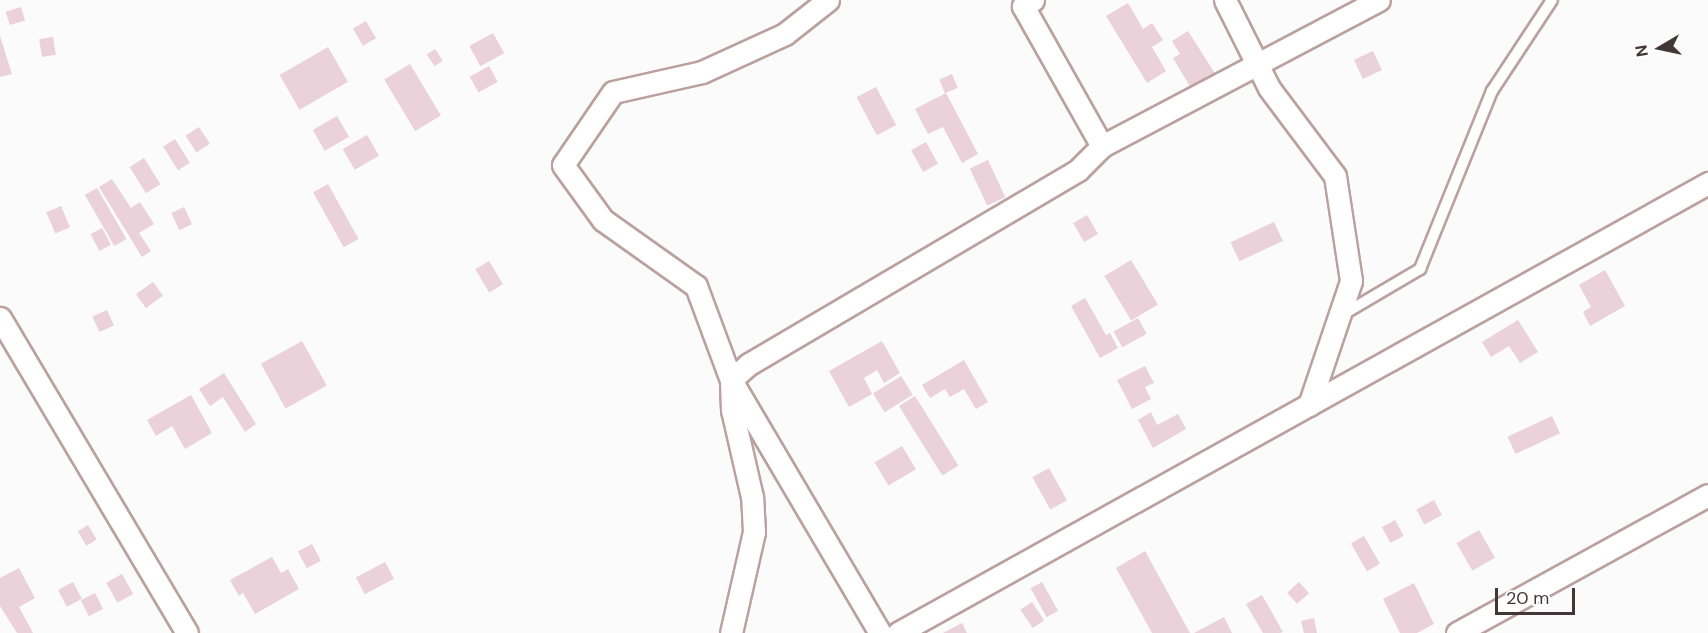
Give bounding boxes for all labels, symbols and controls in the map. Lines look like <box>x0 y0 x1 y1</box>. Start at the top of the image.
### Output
north arrow <box>1630 18 1690 78</box>
text: N <box>1630 43 1653 58</box>
scale bar <box>1498 576 1578 614</box>
text: 20 m <box>1506 586 1549 610</box>

